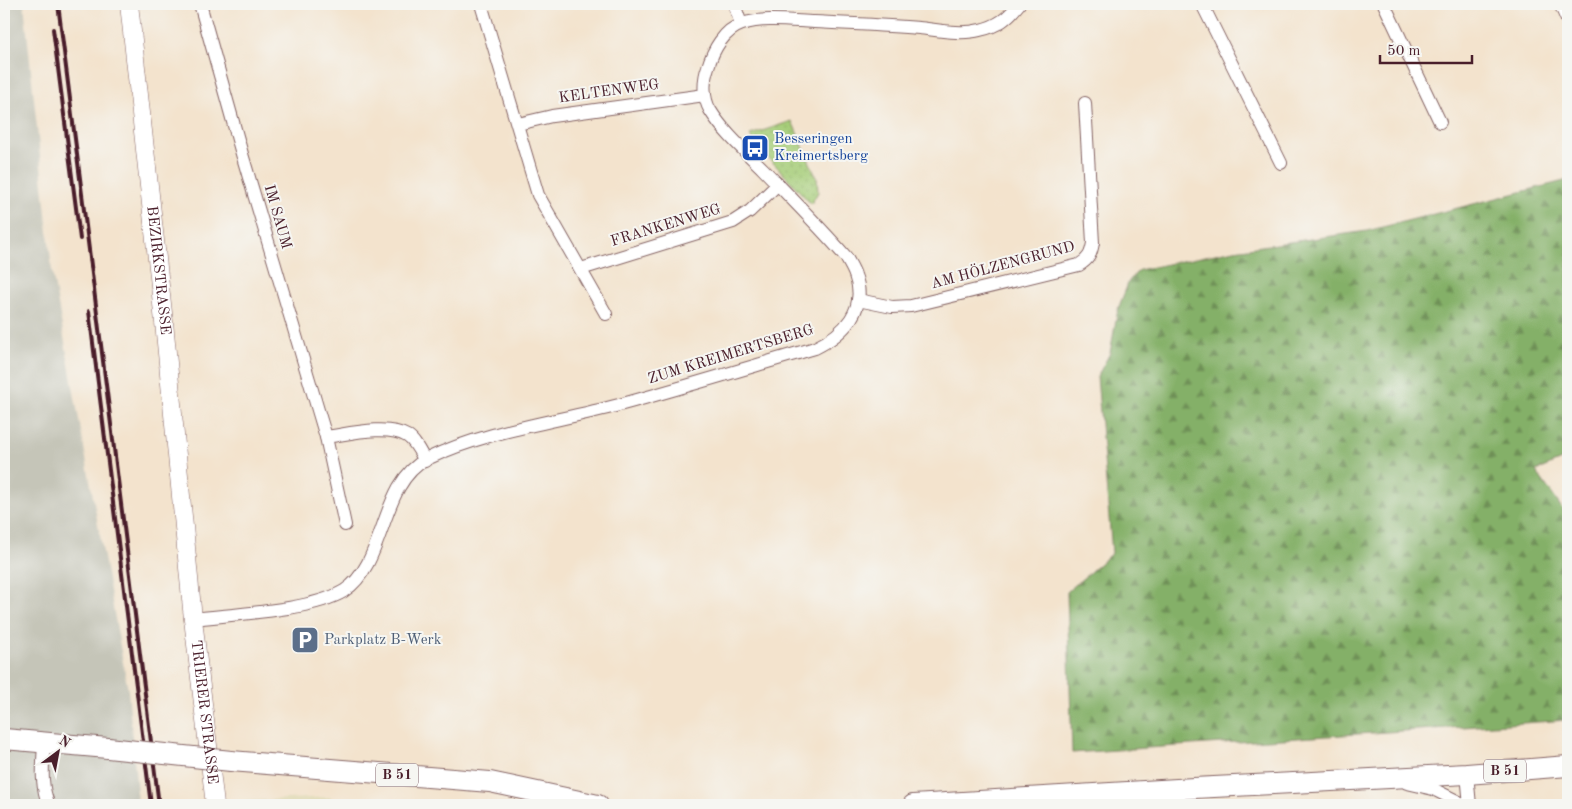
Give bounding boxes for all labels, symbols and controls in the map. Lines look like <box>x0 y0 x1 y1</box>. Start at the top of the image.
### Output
scale bar <box>1380 32 1472 64</box>
text: 50 m <box>1387 44 1421 59</box>
street label: KELTENWEG <box>558 77 661 106</box>
place label: Besseringen Kreimertsberg <box>774 132 868 164</box>
bus stop icon: Besseringen Kreimertsberg <box>740 133 770 163</box>
street label: IM SAUM <box>261 183 293 251</box>
street label: FRANKENWEG <box>609 202 723 250</box>
street label: BEZIRKSTRASSE <box>144 205 173 336</box>
street label: AM HÖLZENGRUND <box>929 237 1077 292</box>
street label: ZUM KREIMERTSBERG <box>646 323 816 387</box>
parking icon: Parkplatz B-Werk <box>290 625 320 655</box>
place label: Parkplatz B-Werk <box>324 633 442 648</box>
street label: TRIERER STRASSE <box>188 639 220 785</box>
north arrow <box>32 726 82 776</box>
text: N <box>56 733 73 751</box>
road number: B 51 <box>1484 759 1526 782</box>
road number: B 51 <box>376 764 418 786</box>

